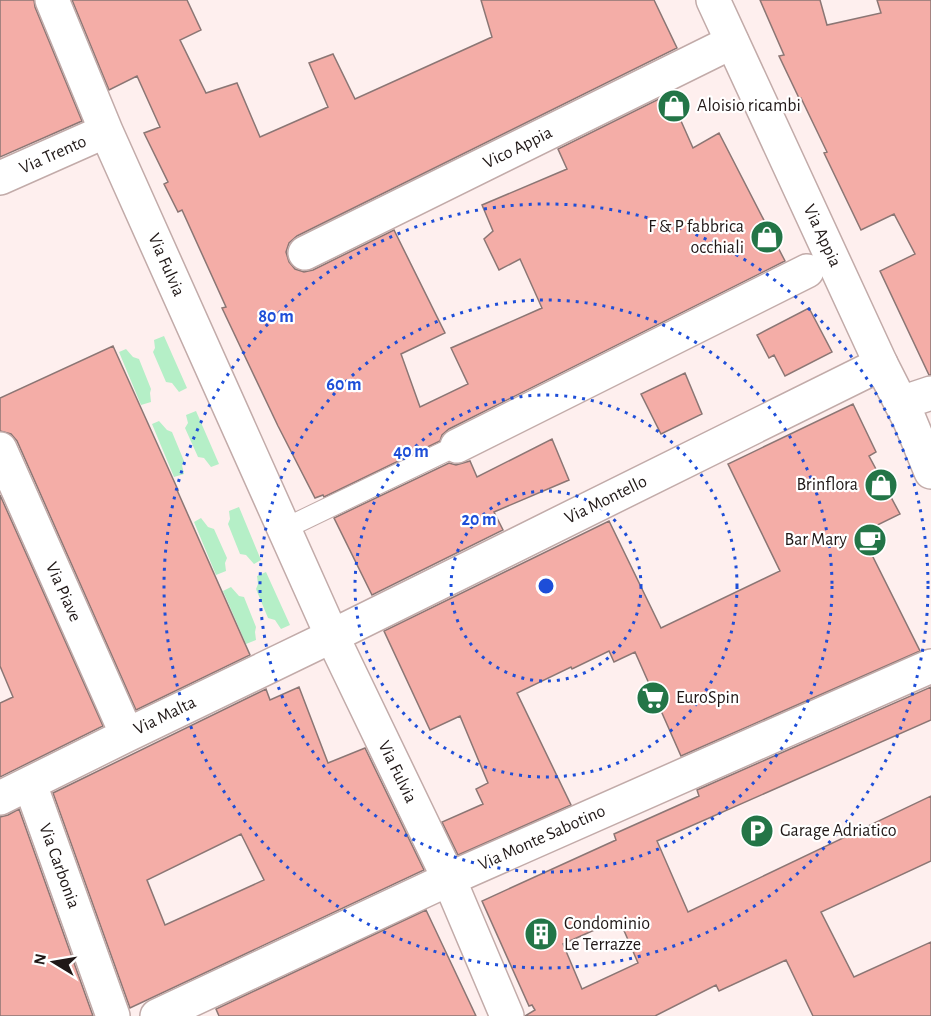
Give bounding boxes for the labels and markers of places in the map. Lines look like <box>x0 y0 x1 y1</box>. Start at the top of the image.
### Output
shop icon: Aloisio ricambi <box>656 88 692 124</box>
place label: Aloisio ricambi <box>697 97 801 115</box>
place label: F & P fabbrica occhiali <box>648 218 744 257</box>
shop icon: F & P fabbrica occhiali <box>749 219 785 255</box>
shop icon: Brinflora <box>863 467 899 503</box>
place label: Brinflora <box>796 476 858 494</box>
cafe icon: Bar Mary <box>852 522 888 558</box>
place label: Bar Mary <box>785 531 847 549</box>
centre of rings <box>536 576 556 596</box>
supermarket icon: EuroSpin <box>635 680 671 716</box>
place label: EuroSpin <box>676 689 739 707</box>
parking icon: Garage Adriatico <box>739 813 775 849</box>
place label: Garage Adriatico <box>780 822 897 840</box>
place label: Condominio Le Terrazze <box>564 915 650 954</box>
building icon: Condominio Le Terrazze <box>523 916 559 952</box>

